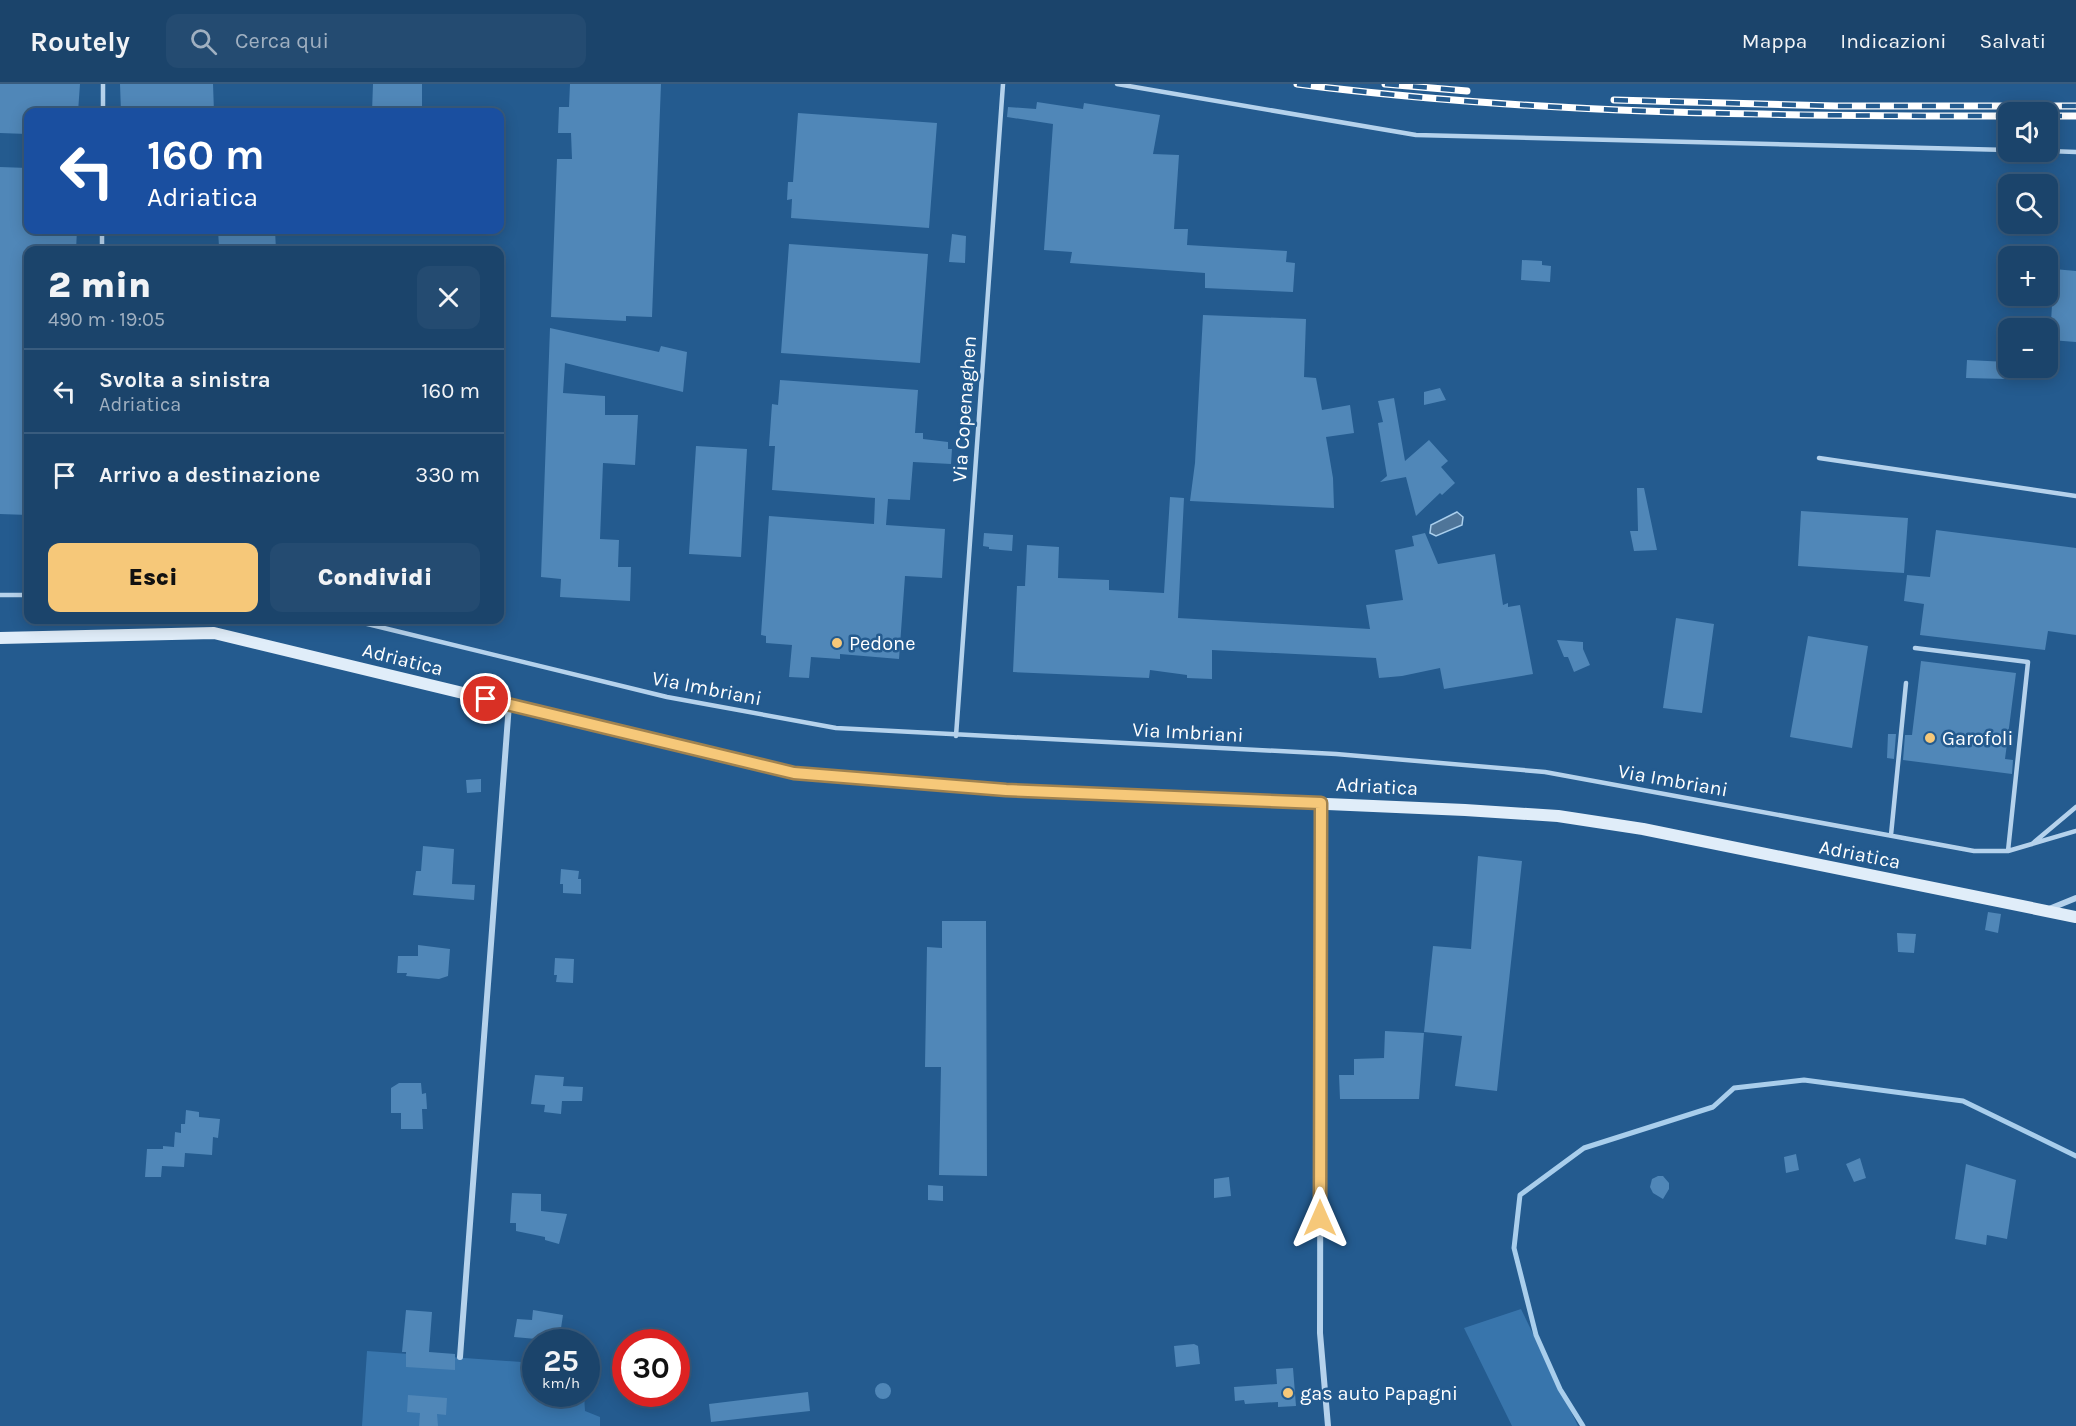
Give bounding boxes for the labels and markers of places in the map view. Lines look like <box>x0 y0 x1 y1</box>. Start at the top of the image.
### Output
place label: Pedone <box>849 632 915 655</box>
marker: Pedone <box>830 636 844 650</box>
pin <box>460 673 511 724</box>
place label: Garofoli <box>1942 727 2013 750</box>
marker: Garofoli <box>1923 731 1937 745</box>
place label: gas auto Papagni <box>1300 1382 1458 1405</box>
marker: gas auto Papagni <box>1281 1386 1295 1400</box>

